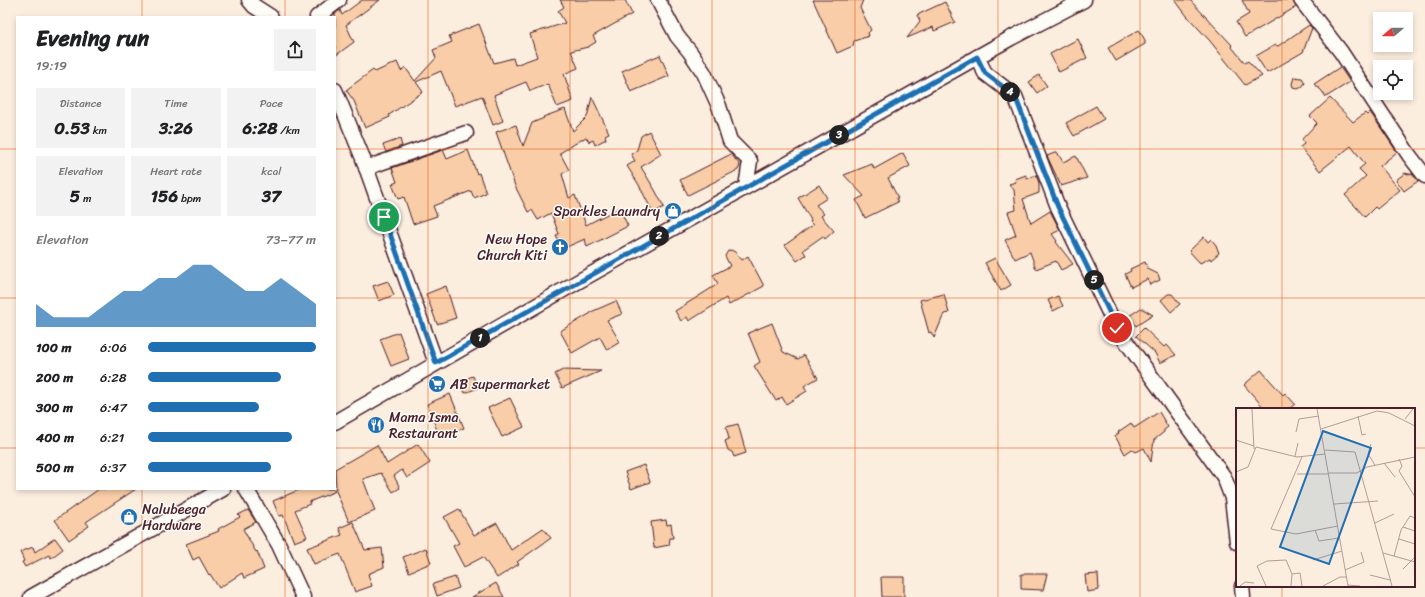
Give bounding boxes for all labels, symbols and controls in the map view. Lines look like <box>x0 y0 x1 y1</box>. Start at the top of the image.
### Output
north arrow <box>1373 12 1413 52</box>
map controls <box>1373 12 1413 100</box>
text: Evening run <box>36 19 149 58</box>
button: share <box>274 29 316 71</box>
text: 19:19 <box>36 54 67 77</box>
button: locate <box>1373 60 1413 100</box>
pin: 4 <box>1000 82 1020 102</box>
text: 4 <box>1007 82 1013 101</box>
text: Distance <box>60 94 102 113</box>
text: Time <box>164 94 188 113</box>
text: Pace <box>260 94 283 113</box>
text: 0.53 <box>54 113 90 143</box>
text: 3:26 <box>159 113 193 143</box>
text: 6:28 <box>243 113 277 143</box>
text: km <box>90 121 107 140</box>
text: /km <box>277 121 300 140</box>
pin: 3 <box>829 125 849 145</box>
text: 3 <box>836 125 842 144</box>
text: Elevation <box>58 162 103 181</box>
text: Heart rate <box>150 162 202 181</box>
text: kcal <box>261 162 281 181</box>
text: 5 <box>70 181 80 211</box>
text: 156 <box>151 181 178 211</box>
text: 37 <box>262 181 281 211</box>
text: m <box>80 189 92 208</box>
text: bpm <box>178 189 201 208</box>
place label: Sparkles Laundry <box>553 199 661 224</box>
pin <box>367 200 401 234</box>
shop icon: Sparkles Laundry <box>663 201 683 221</box>
icon: arrive <box>373 206 395 228</box>
pin: 2 <box>649 226 669 246</box>
text: 2 <box>656 226 662 245</box>
place label: New Hope Church Kiti <box>477 227 548 268</box>
text: Elevation <box>36 228 89 251</box>
text: 73–77 m <box>266 228 316 251</box>
church icon: New Hope Church Kiti <box>550 237 570 257</box>
pin: 5 <box>1084 270 1104 290</box>
text: 5 <box>1091 270 1097 289</box>
pin <box>1100 311 1134 345</box>
icon: check <box>1106 317 1128 339</box>
pin: 1 <box>470 328 490 348</box>
text: 1 <box>478 328 482 347</box>
text: 100 m <box>36 336 71 359</box>
text: 6:06 <box>100 336 127 359</box>
text: 200 m <box>36 366 73 389</box>
text: 6:28 <box>100 366 127 389</box>
place label: AB supermarket <box>449 372 550 397</box>
supermarket icon: AB supermarket <box>427 374 447 394</box>
text: 300 m <box>36 396 73 419</box>
text: 6:47 <box>100 396 127 419</box>
place label: Mama Isma Restaurant <box>389 405 459 446</box>
inset map <box>1236 408 1415 587</box>
restaurant icon: Mama Isma Restaurant <box>366 415 386 435</box>
text: 400 m <box>36 426 74 449</box>
text: 6:21 <box>100 426 124 449</box>
text: 500 m <box>36 456 74 479</box>
text: 6:37 <box>100 456 126 479</box>
place label: Nalubeega Hardware <box>142 497 207 538</box>
shop icon: Nalubeega Hardware <box>119 507 139 527</box>

